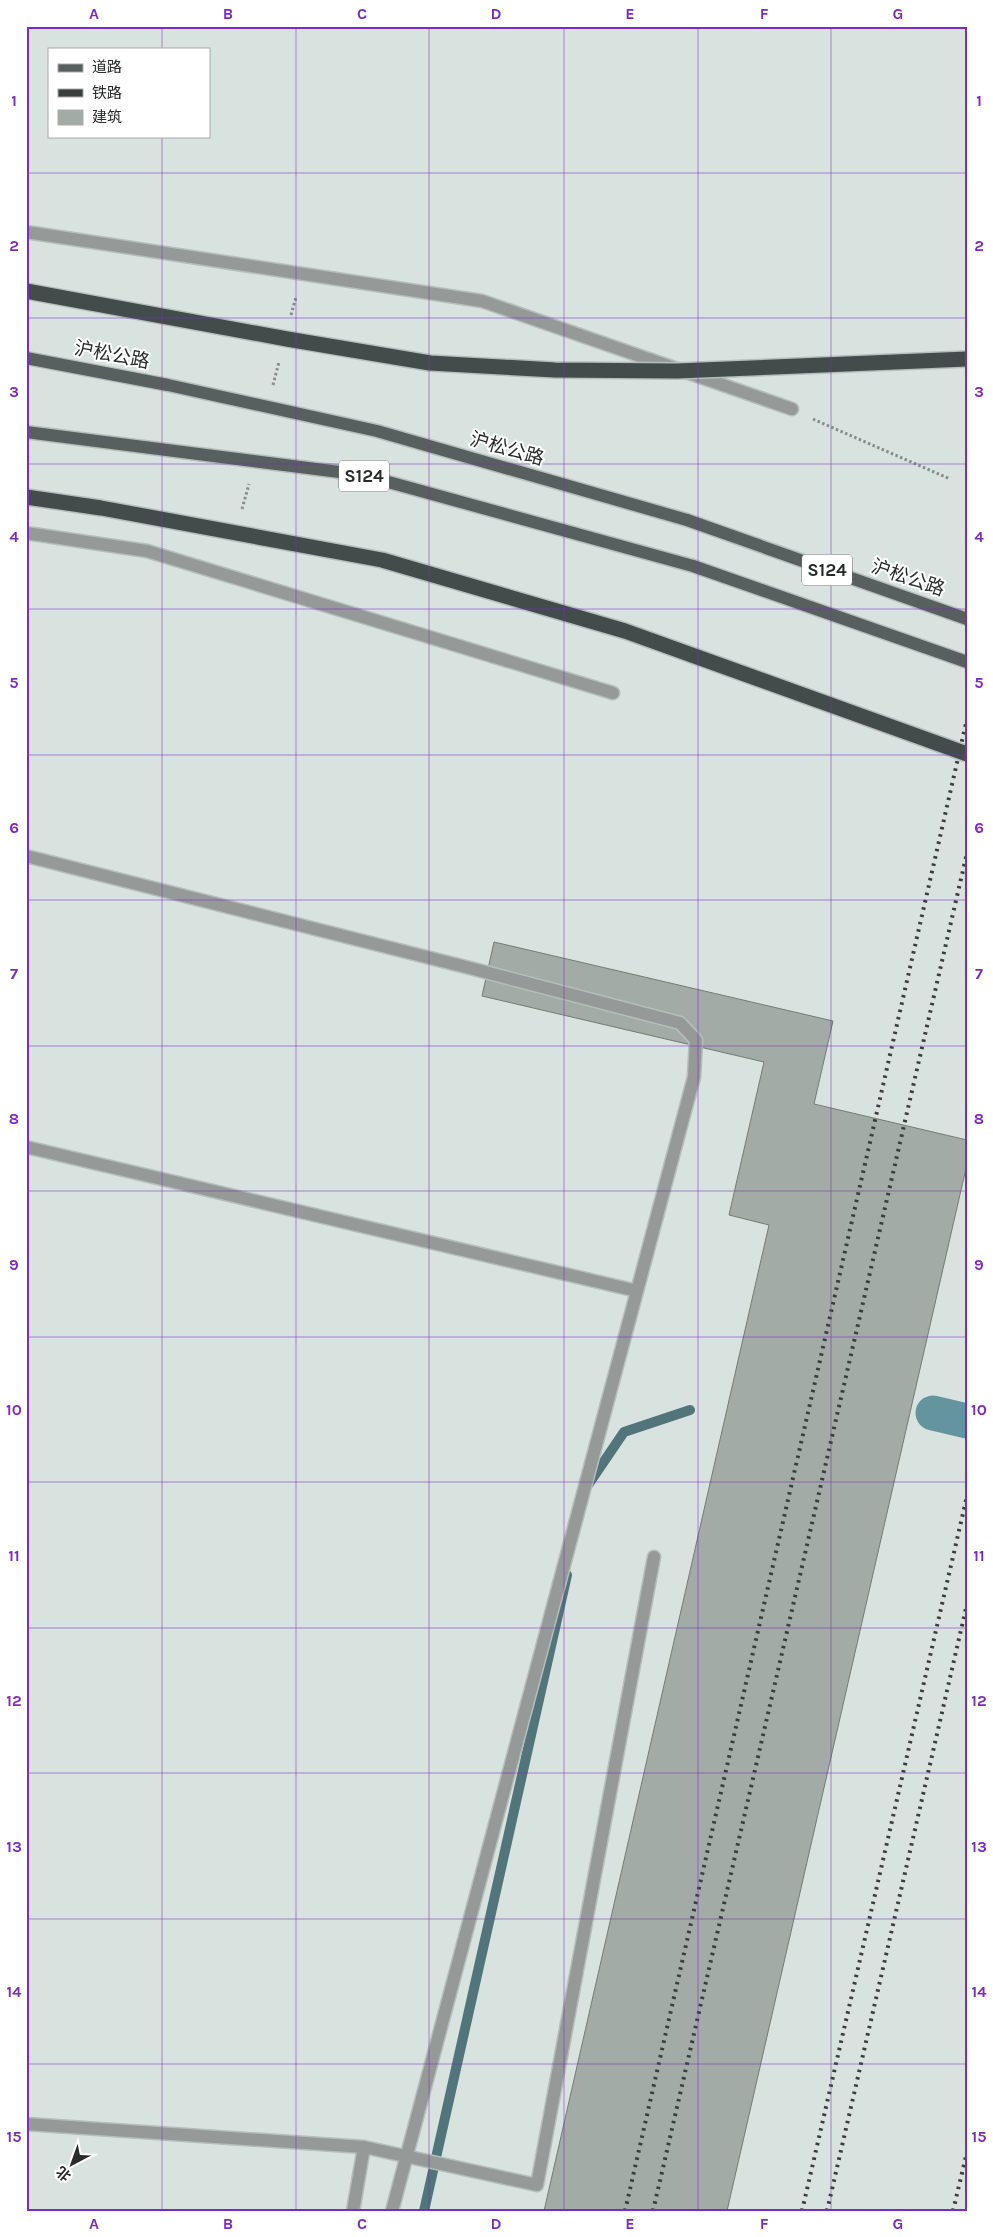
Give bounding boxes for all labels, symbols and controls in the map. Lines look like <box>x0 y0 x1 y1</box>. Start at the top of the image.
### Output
text: A <box>89 4 99 23</box>
text: B <box>223 4 233 23</box>
text: C <box>357 4 367 23</box>
text: D <box>491 4 502 23</box>
text: E <box>625 4 635 23</box>
text: F <box>760 4 769 23</box>
text: G <box>893 4 903 23</box>
legend <box>48 48 210 138</box>
text: 道路 <box>92 58 122 76</box>
text: 铁路 <box>92 84 122 102</box>
text: 1 <box>11 91 17 110</box>
text: 1 <box>976 91 982 110</box>
text: 建筑 <box>92 108 122 126</box>
text: 2 <box>9 236 19 255</box>
text: 2 <box>974 236 984 255</box>
street label: 沪松公路 <box>73 337 151 373</box>
text: 3 <box>9 382 19 401</box>
text: 3 <box>974 382 984 401</box>
street label: 沪松公路 <box>467 428 547 470</box>
road number: S124 <box>339 461 389 492</box>
text: 4 <box>9 527 19 546</box>
text: 4 <box>974 527 984 546</box>
road number: S124 <box>802 554 852 586</box>
street label: 沪松公路 <box>868 555 948 601</box>
text: 5 <box>9 673 19 692</box>
text: 5 <box>974 673 984 692</box>
text: 6 <box>9 818 19 837</box>
text: 6 <box>974 818 984 837</box>
text: 7 <box>10 964 18 983</box>
text: 7 <box>975 964 983 983</box>
text: 8 <box>9 1109 19 1128</box>
text: 8 <box>974 1109 984 1128</box>
text: 9 <box>9 1255 19 1274</box>
text: 9 <box>974 1255 984 1274</box>
text: 10 <box>6 1400 22 1419</box>
text: 10 <box>971 1400 987 1419</box>
text: 11 <box>8 1546 20 1565</box>
text: 11 <box>973 1546 985 1565</box>
text: 12 <box>6 1691 22 1710</box>
text: 12 <box>971 1691 987 1710</box>
text: 13 <box>6 1837 22 1856</box>
text: 13 <box>971 1837 987 1856</box>
text: 14 <box>6 1982 22 2001</box>
text: 14 <box>971 1982 987 2001</box>
text: 15 <box>6 2127 22 2146</box>
text: 15 <box>971 2127 987 2146</box>
north arrow <box>48 2140 98 2190</box>
text: 北 <box>53 2162 75 2184</box>
text: A <box>89 2214 99 2233</box>
text: B <box>223 2214 233 2233</box>
text: C <box>357 2214 367 2233</box>
text: D <box>491 2214 502 2233</box>
text: E <box>625 2214 635 2233</box>
text: F <box>760 2214 769 2233</box>
text: G <box>893 2214 903 2233</box>

